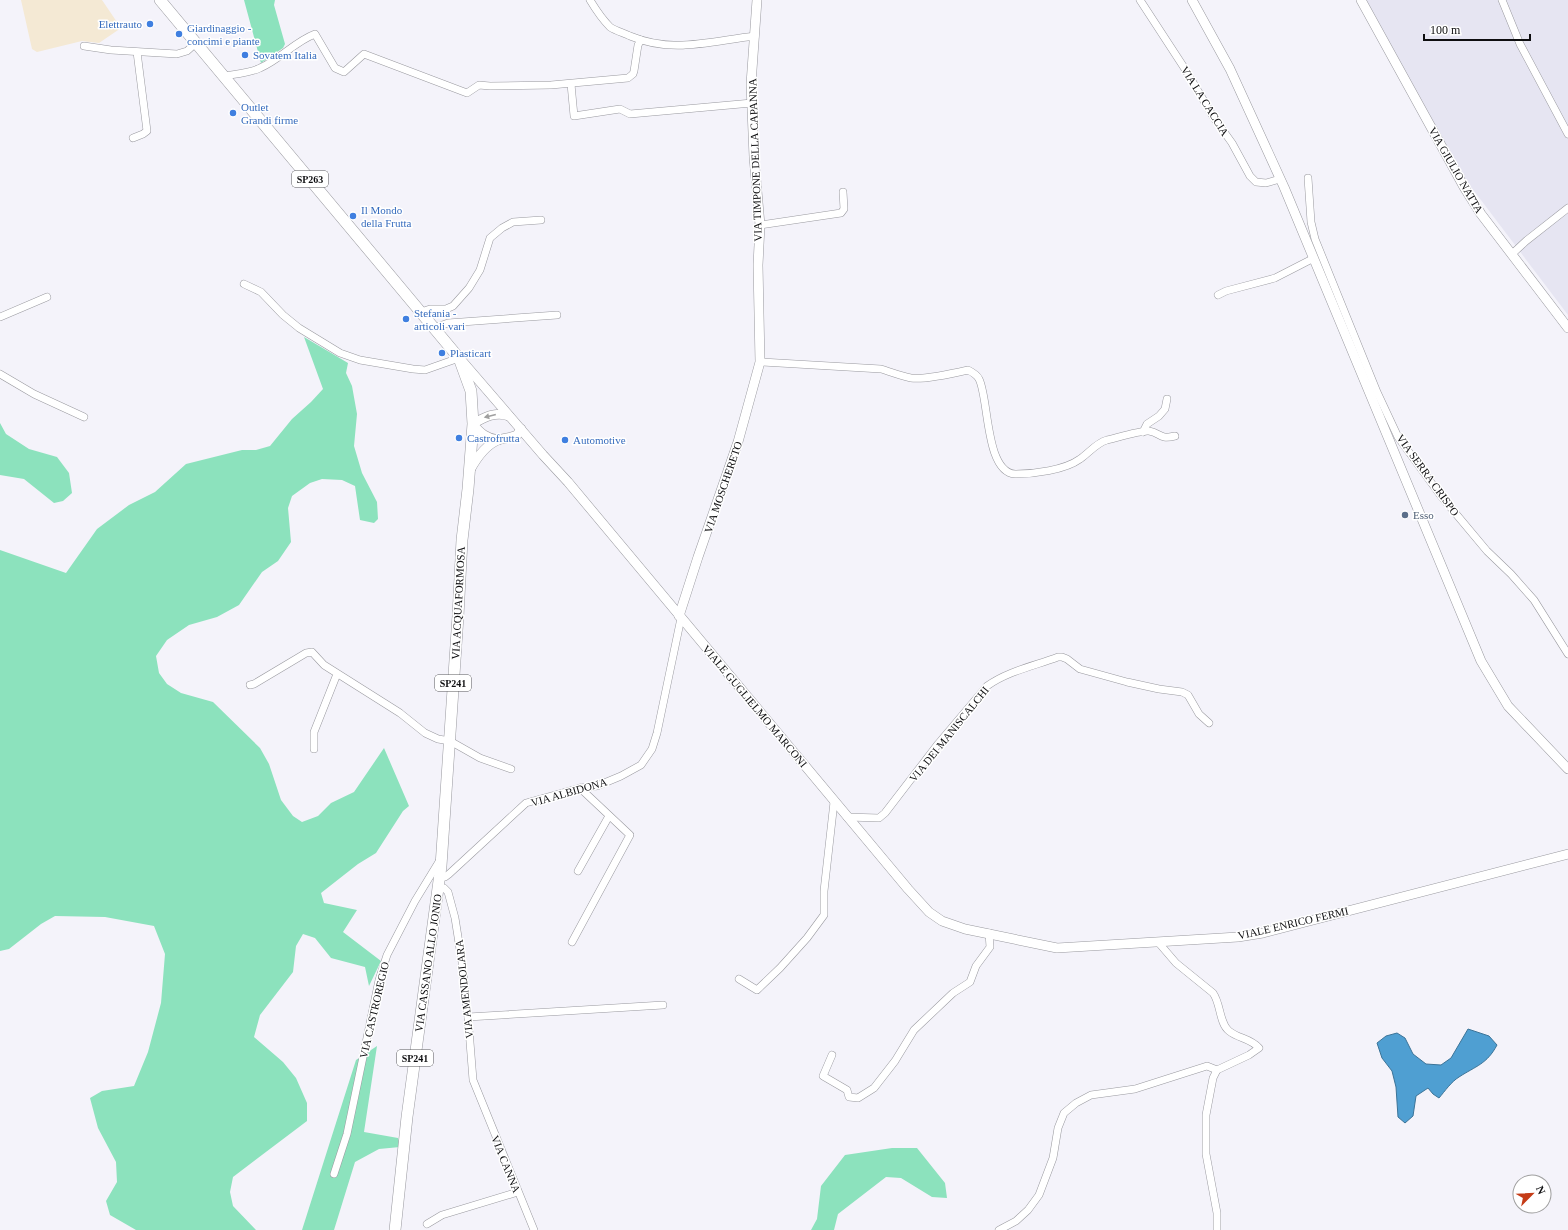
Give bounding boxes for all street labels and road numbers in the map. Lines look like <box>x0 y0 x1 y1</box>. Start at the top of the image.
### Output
street label: VIA LA CACCIA <box>1179 64 1231 138</box>
street label: VIA TIMPONE DELLA CAPANNA <box>746 78 764 242</box>
street label: VIA GIULIO NATTA <box>1426 125 1486 215</box>
road number: SP263 <box>292 171 328 187</box>
street label: VIA SERRA CRISPO <box>1394 432 1462 518</box>
street label: VIA MOSCHERETO <box>702 440 744 534</box>
street label: VIA ACQUAFORMOSA <box>449 546 467 660</box>
street label: VIALE GUGLIELMO MARCONI <box>700 642 810 770</box>
road number: SP241 <box>435 675 471 691</box>
street label: VIA DEI MANISCALCHI <box>907 684 991 784</box>
street label: VIA ALBIDONA <box>530 775 608 809</box>
street label: VIA CASSANO ALLO JONIO <box>412 893 444 1033</box>
street label: VIALE ENRICO FERMI <box>1237 904 1350 942</box>
street label: VIA AMENDOLARA <box>453 939 475 1039</box>
street label: VIA CASTROREGIO <box>357 961 391 1059</box>
road number: SP241 <box>397 1050 433 1066</box>
street label: VIA CANNA <box>489 1134 523 1194</box>

